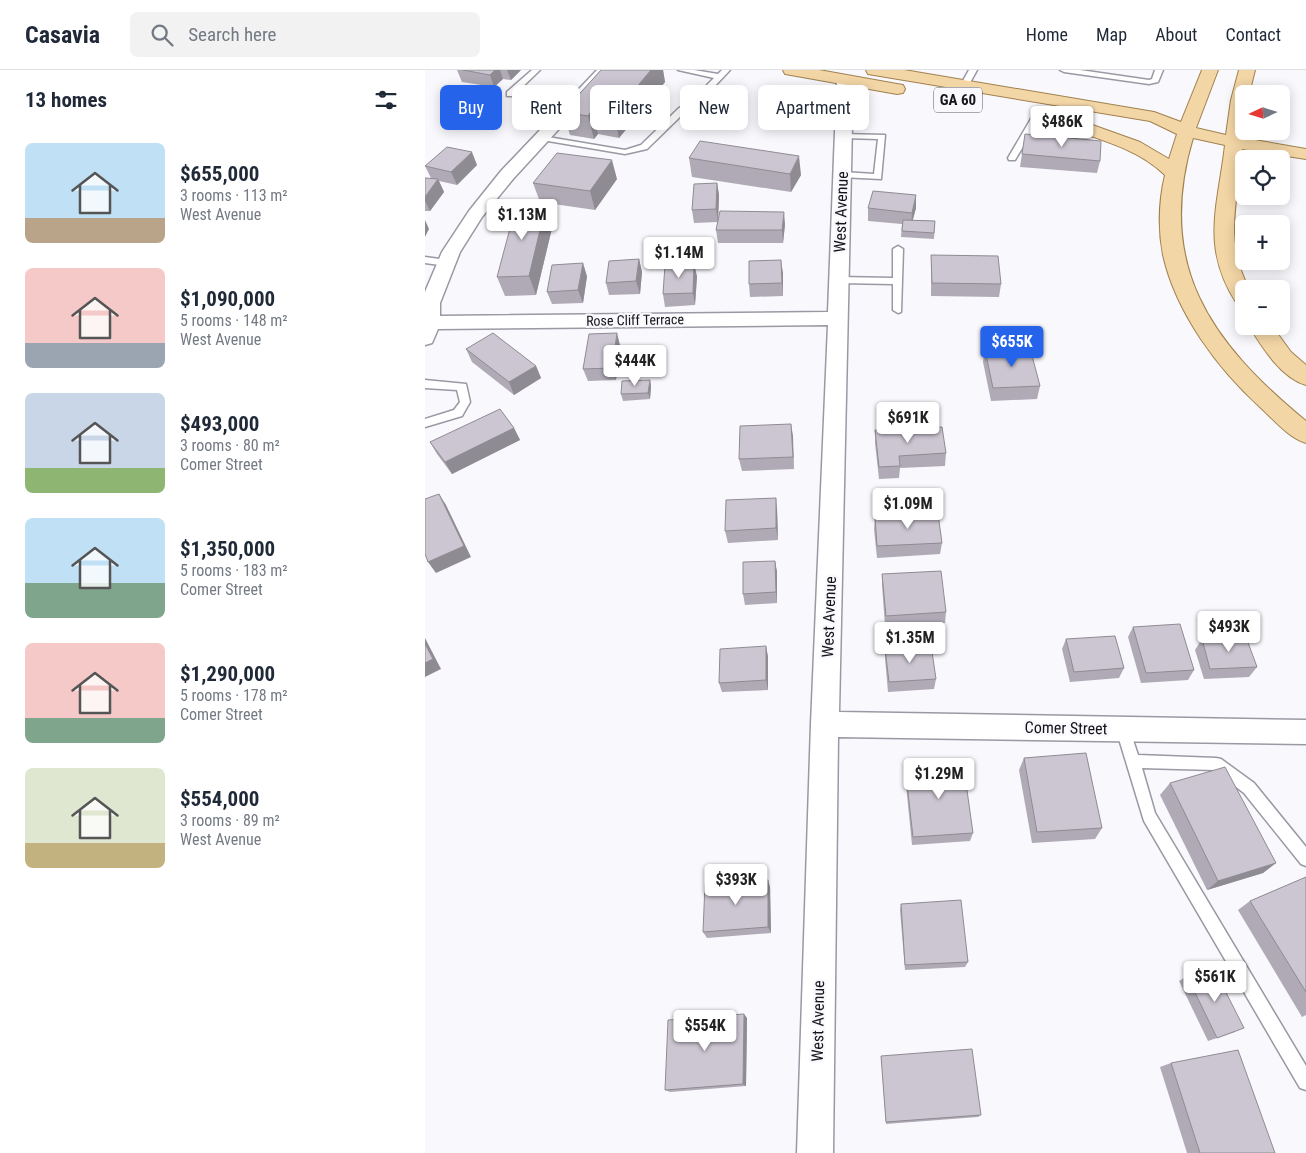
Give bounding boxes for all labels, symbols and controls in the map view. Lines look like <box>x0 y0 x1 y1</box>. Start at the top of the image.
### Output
search box <box>130 12 480 57</box>
text: Casavia <box>25 21 100 49</box>
icon: search <box>148 21 176 49</box>
text: Search here <box>188 23 277 46</box>
text: Home <box>1026 24 1068 45</box>
text: Map <box>1096 24 1127 45</box>
text: About <box>1155 24 1197 45</box>
text: Contact <box>1225 24 1281 45</box>
chip: Buy <box>440 85 502 130</box>
chip: Rent <box>512 85 580 130</box>
chip: Filters <box>590 85 670 130</box>
chip: New <box>680 85 748 130</box>
chip: Apartment <box>758 85 869 130</box>
north arrow <box>1235 85 1290 140</box>
map controls <box>1235 85 1290 335</box>
icon: filters <box>372 86 400 114</box>
text: 13 homes <box>25 88 107 112</box>
road number: GA 60 <box>934 88 982 112</box>
pin: $486K <box>1027 106 1097 148</box>
text: $486K <box>1041 112 1083 131</box>
button: locate <box>1235 150 1290 205</box>
text: $655,000 <box>180 162 259 186</box>
icon: home <box>65 163 125 223</box>
street label: West Avenue <box>830 171 852 253</box>
text: 3 rooms · 113 m² <box>180 186 288 205</box>
pin: $1.13M <box>481 198 563 241</box>
text: West Avenue <box>180 205 261 224</box>
text: $1.13M <box>497 205 547 224</box>
button: + <box>1235 215 1290 270</box>
pin: $1.14M <box>638 236 720 279</box>
text: $1.14M <box>654 243 704 262</box>
button: − <box>1235 280 1290 335</box>
text: $1,090,000 <box>180 287 275 311</box>
icon: home <box>65 288 125 348</box>
text: 5 rooms · 148 m² <box>180 311 288 330</box>
street label: Rose Cliff Terrace <box>586 311 685 329</box>
pin: $655K <box>977 326 1047 368</box>
text: West Avenue <box>180 330 261 349</box>
text: $655K <box>991 332 1033 351</box>
pin: $444K <box>600 344 670 387</box>
text: $444K <box>614 351 656 370</box>
pin: $691K <box>873 402 943 444</box>
text: $691K <box>887 408 929 427</box>
text: $493,000 <box>180 412 259 436</box>
icon: home <box>65 413 125 473</box>
text: 3 rooms · 80 m² <box>180 436 280 455</box>
text: Comer Street <box>180 455 263 474</box>
pin: $1.09M <box>867 488 949 530</box>
text: $1.09M <box>883 494 933 513</box>
text: $1,350,000 <box>180 537 275 561</box>
icon: home <box>65 538 125 598</box>
text: 5 rooms · 183 m² <box>180 561 288 580</box>
street label: West Avenue <box>818 576 840 658</box>
text: Comer Street <box>180 580 263 599</box>
pin: $493K <box>1194 610 1264 653</box>
text: $493K <box>1208 617 1250 636</box>
pin: $1.35M <box>869 622 951 664</box>
text: $1.35M <box>885 628 935 647</box>
text: $1,290,000 <box>180 662 275 686</box>
icon: home <box>65 663 125 723</box>
text: 5 rooms · 178 m² <box>180 686 288 705</box>
text: Comer Street <box>180 705 263 724</box>
street label: Comer Street <box>1024 718 1108 738</box>
pin: $1.29M <box>898 758 980 800</box>
text: $1.29M <box>914 764 964 783</box>
text: $554,000 <box>180 787 259 811</box>
icon: home <box>65 788 125 848</box>
text: 3 rooms · 89 m² <box>180 811 280 830</box>
text: West Avenue <box>180 830 261 849</box>
pin: $393K <box>701 864 771 906</box>
text: $393K <box>715 870 757 889</box>
pin: $561K <box>1180 960 1250 1003</box>
text: $561K <box>1194 967 1236 986</box>
street label: West Avenue <box>808 980 828 1062</box>
pin: $554K <box>670 1010 740 1052</box>
text: $554K <box>684 1016 726 1035</box>

